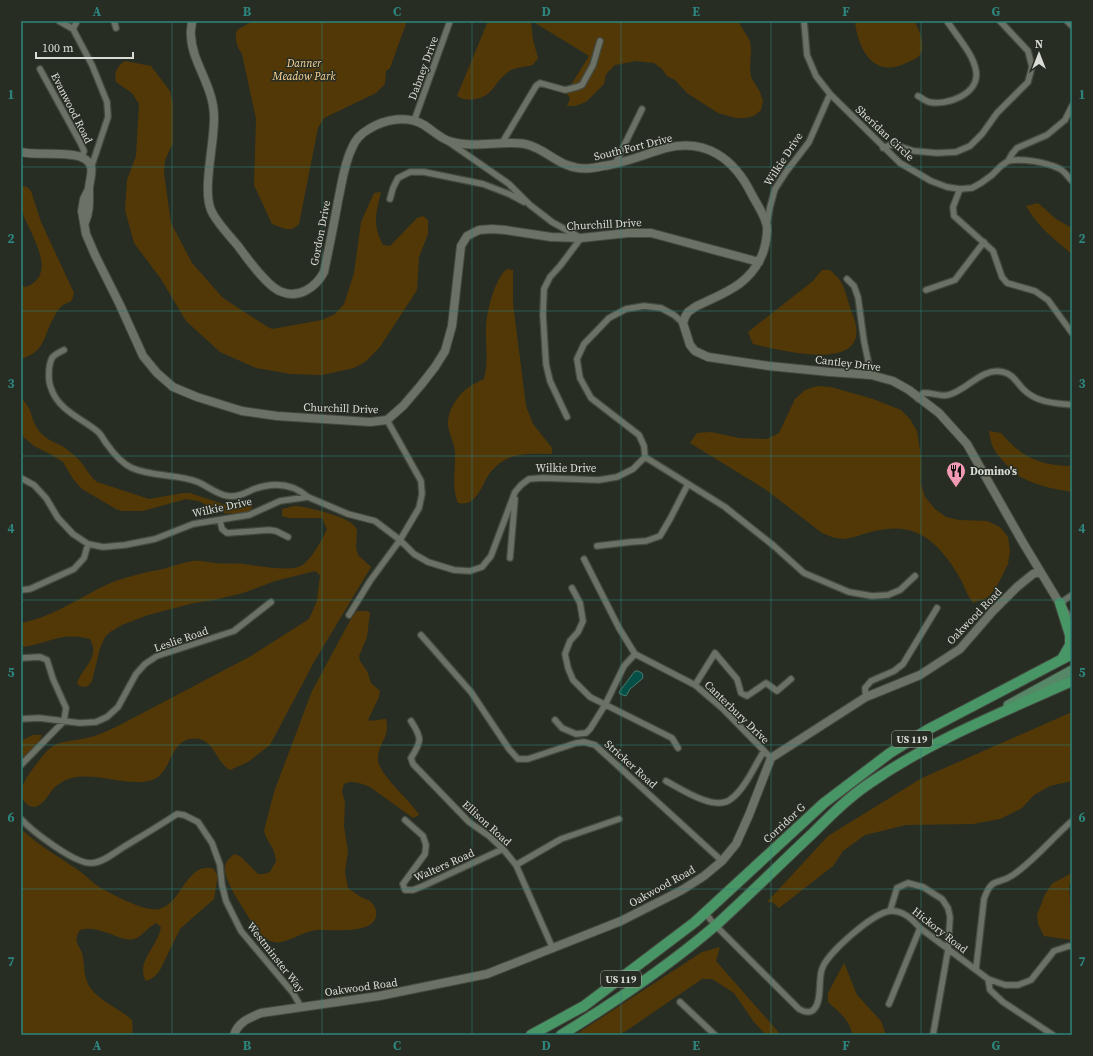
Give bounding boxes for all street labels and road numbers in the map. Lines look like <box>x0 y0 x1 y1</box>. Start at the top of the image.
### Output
street label: Dabney Drive <box>405 34 442 102</box>
street label: Evanwood Road <box>47 70 96 147</box>
street label: Sheridan Circle <box>852 102 918 165</box>
street label: Wilkie Drive <box>761 129 807 189</box>
street label: South Fort Drive <box>592 130 674 164</box>
street label: Gordon Drive <box>307 199 334 267</box>
street label: Churchill Drive <box>566 215 642 234</box>
street label: Cantley Drive <box>814 352 882 375</box>
street label: Churchill Drive <box>303 400 379 417</box>
street label: Wilkie Drive <box>536 461 597 476</box>
street label: Wilkie Drive <box>191 494 254 521</box>
street label: Oakwood Road <box>943 584 1006 648</box>
street label: Leslie Road <box>152 623 211 656</box>
street label: Canterbury Drive <box>701 677 773 748</box>
road number: US 119 <box>892 731 932 747</box>
street label: Stricker Road <box>601 737 661 792</box>
street label: Ellison Road <box>459 797 515 850</box>
street label: Corridor G <box>760 800 809 847</box>
street label: Walters Road <box>412 845 477 885</box>
street label: Oakwood Road <box>627 862 699 911</box>
street label: Hickory Road <box>909 904 971 957</box>
street label: Westminster Way <box>243 919 308 996</box>
road number: US 119 <box>601 971 641 987</box>
street label: Oakwood Road <box>324 975 399 1000</box>

